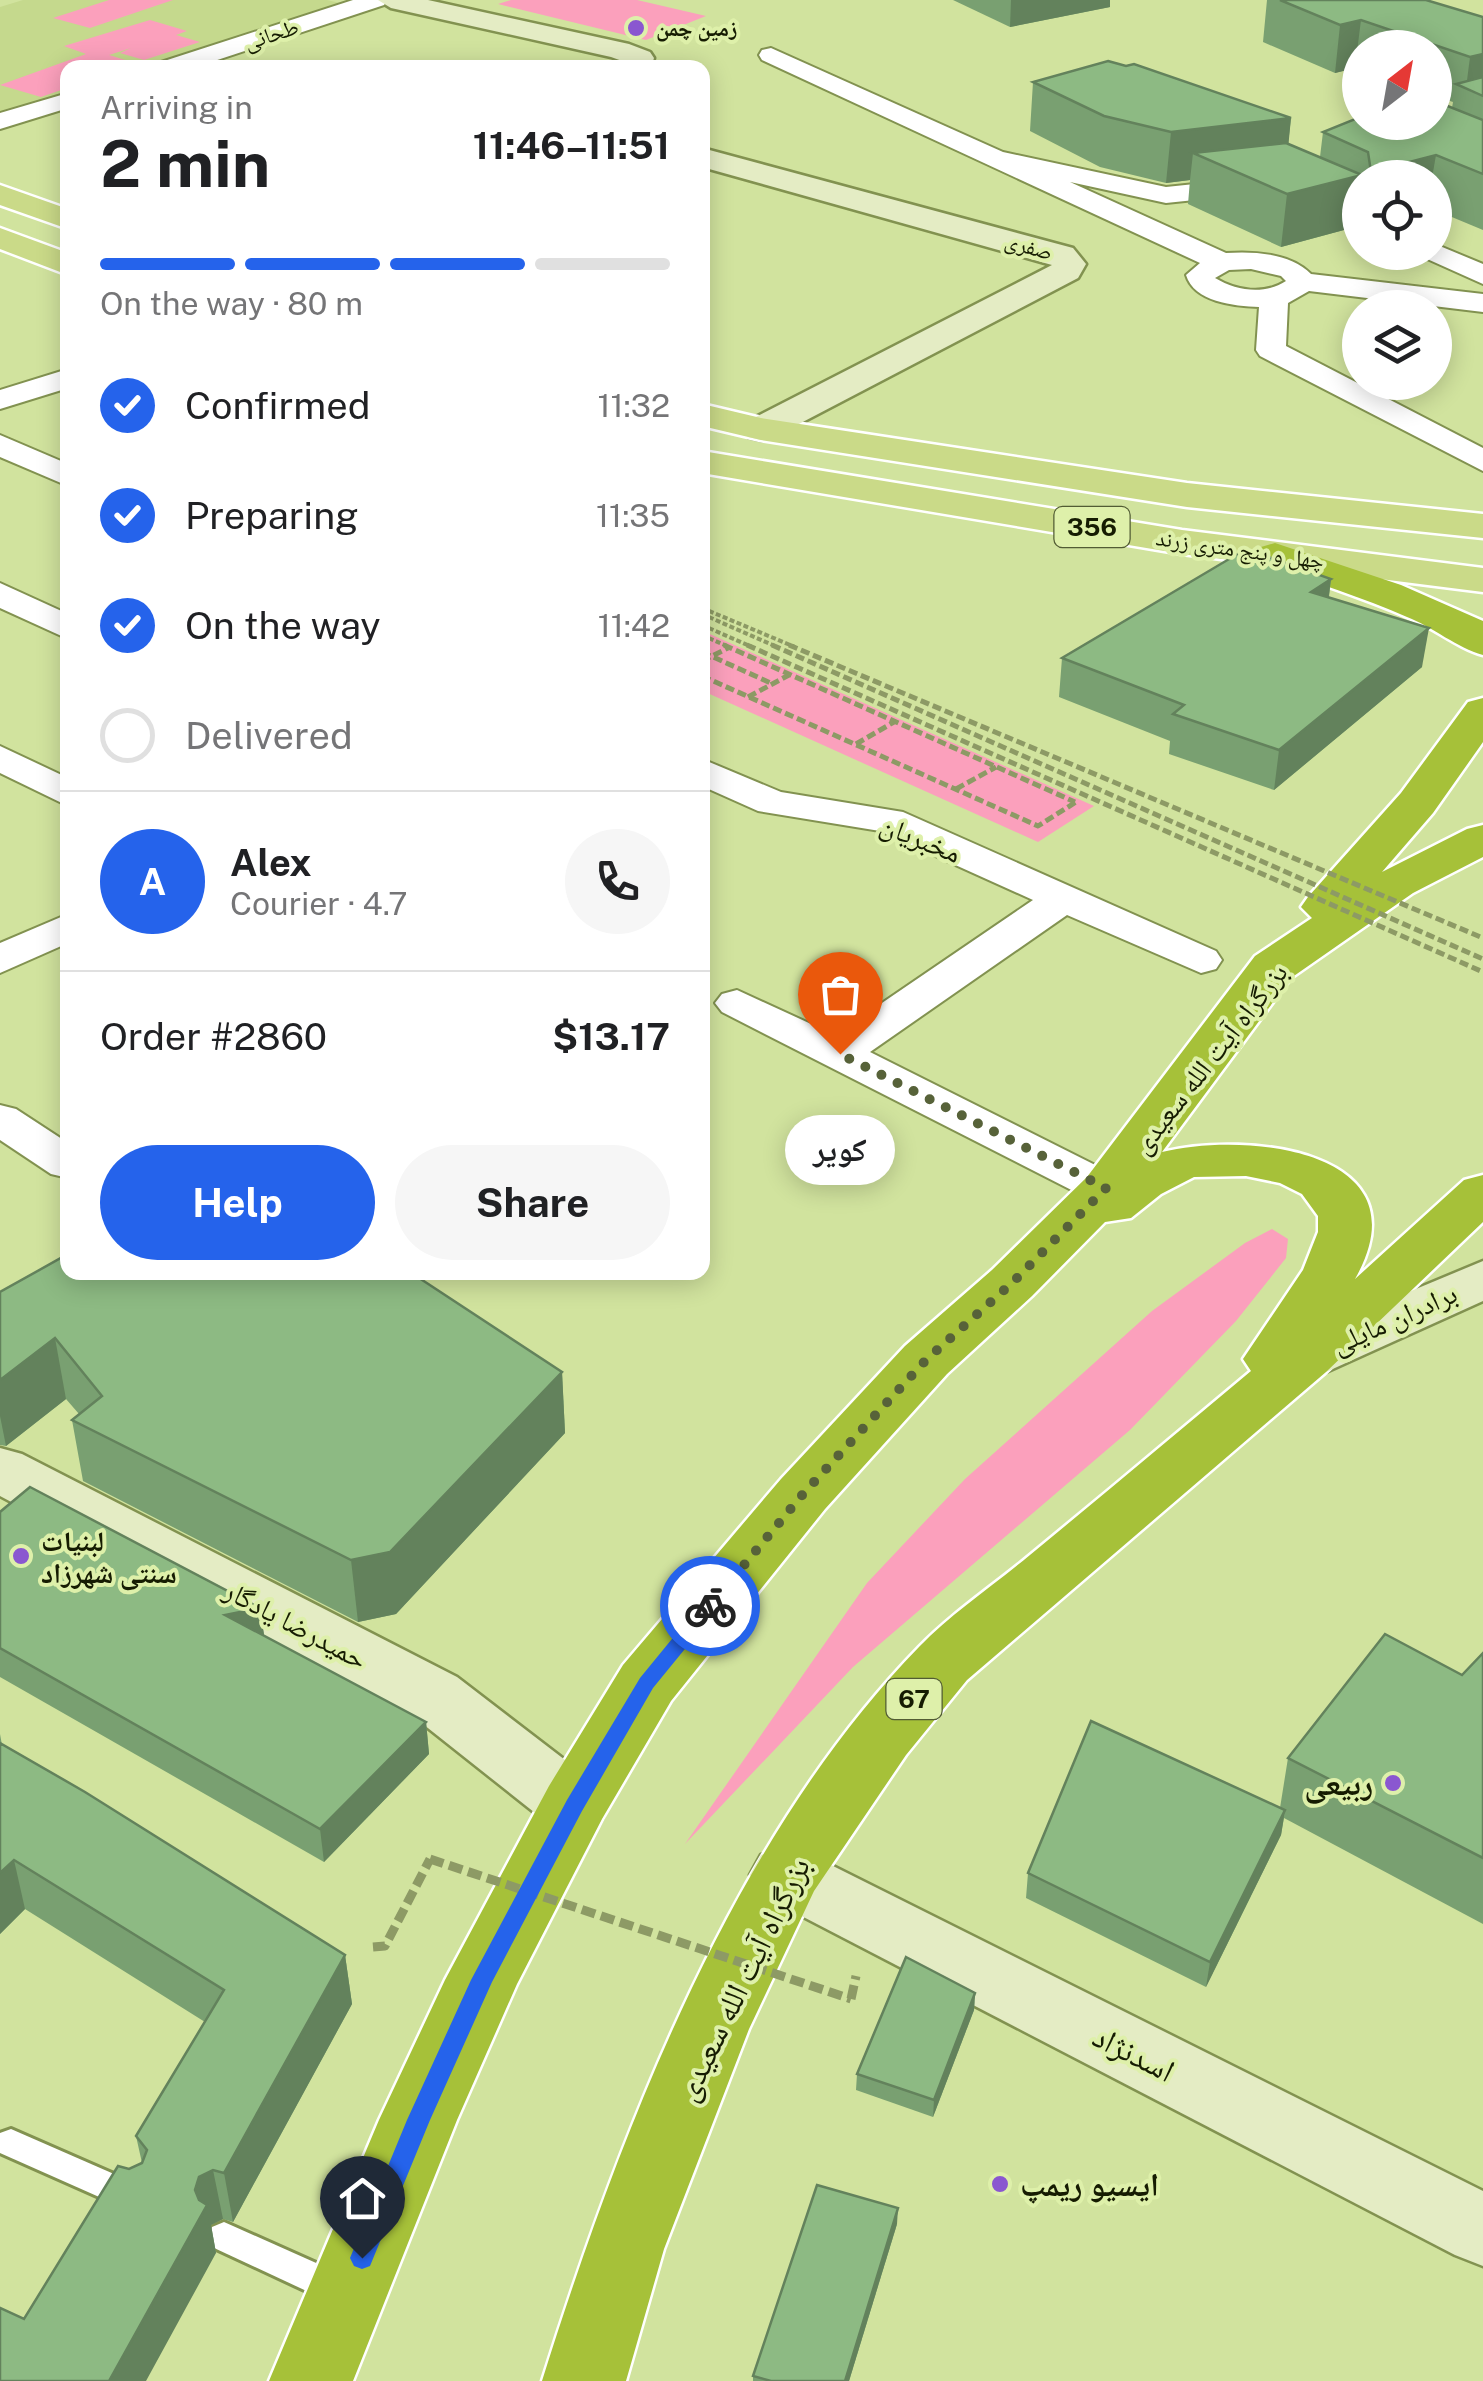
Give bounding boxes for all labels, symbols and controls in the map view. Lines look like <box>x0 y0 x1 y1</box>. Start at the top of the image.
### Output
street label: طحانی <box>240 13 302 56</box>
place label: زمین چمن <box>656 15 737 42</box>
marker: زمین چمن <box>625 17 647 39</box>
north arrow <box>1342 30 1452 140</box>
map controls <box>1342 30 1452 400</box>
text: Arriving in <box>100 89 253 126</box>
text: 11:46–11:51 <box>473 123 670 168</box>
text: 2 min <box>100 125 270 202</box>
button: locate <box>1342 160 1452 270</box>
street label: صفری <box>1002 227 1056 266</box>
text: On the way · 80 m <box>100 285 363 322</box>
button: layers <box>1342 290 1452 400</box>
icon: check <box>100 378 155 433</box>
text: Confirmed <box>185 383 370 428</box>
text: 11:32 <box>598 387 670 424</box>
icon: check <box>100 488 155 543</box>
text: Preparing <box>185 493 359 538</box>
text: 11:35 <box>596 497 670 534</box>
road number: 356 <box>1054 507 1130 547</box>
street label: چهل و پنج متری زرند <box>1154 524 1326 575</box>
icon: check <box>100 598 155 653</box>
text: On the way <box>185 603 381 648</box>
text: 11:42 <box>598 607 670 644</box>
text: Delivered <box>185 713 353 758</box>
street label: مخبریان <box>875 807 966 870</box>
button: phone <box>565 829 670 934</box>
text: Alex <box>230 840 312 885</box>
text: A <box>139 859 166 904</box>
text: Courier · 4.7 <box>230 885 407 922</box>
pin <box>798 952 883 1055</box>
street label: بزرگراه آیت الله سعیدی <box>1124 956 1295 1161</box>
icon: bag <box>813 967 868 1022</box>
text: Order #2860 <box>100 1014 327 1059</box>
text: $13.17 <box>552 1014 670 1059</box>
callout: کویر <box>785 1114 895 1184</box>
text: کویر <box>813 1131 867 1168</box>
button: Help <box>100 1145 375 1260</box>
button: Share <box>395 1145 670 1260</box>
street label: برادران مایلی <box>1326 1276 1463 1362</box>
place label: لبنیات سنتی شهرزاد <box>41 1524 177 1591</box>
marker: لبنیات سنتی شهرزاد <box>10 1545 32 1567</box>
courier <box>660 1556 760 1656</box>
street label: حمیدرضا یادگار <box>218 1572 373 1676</box>
icon: bike <box>683 1579 738 1634</box>
road number: 67 <box>886 1679 942 1719</box>
place label: ربیعی <box>1304 1765 1373 1804</box>
marker: ربیعی <box>1382 1772 1404 1794</box>
street label: بزرگراه آیت الله سعیدی <box>667 1851 818 2107</box>
street label: اسدنژاد <box>1087 2017 1181 2089</box>
pin <box>320 2156 405 2259</box>
place label: ایسیو ریمپ <box>1020 2166 1159 2204</box>
icon: home <box>335 2171 390 2226</box>
marker: ایسیو ریمپ <box>989 2173 1011 2195</box>

